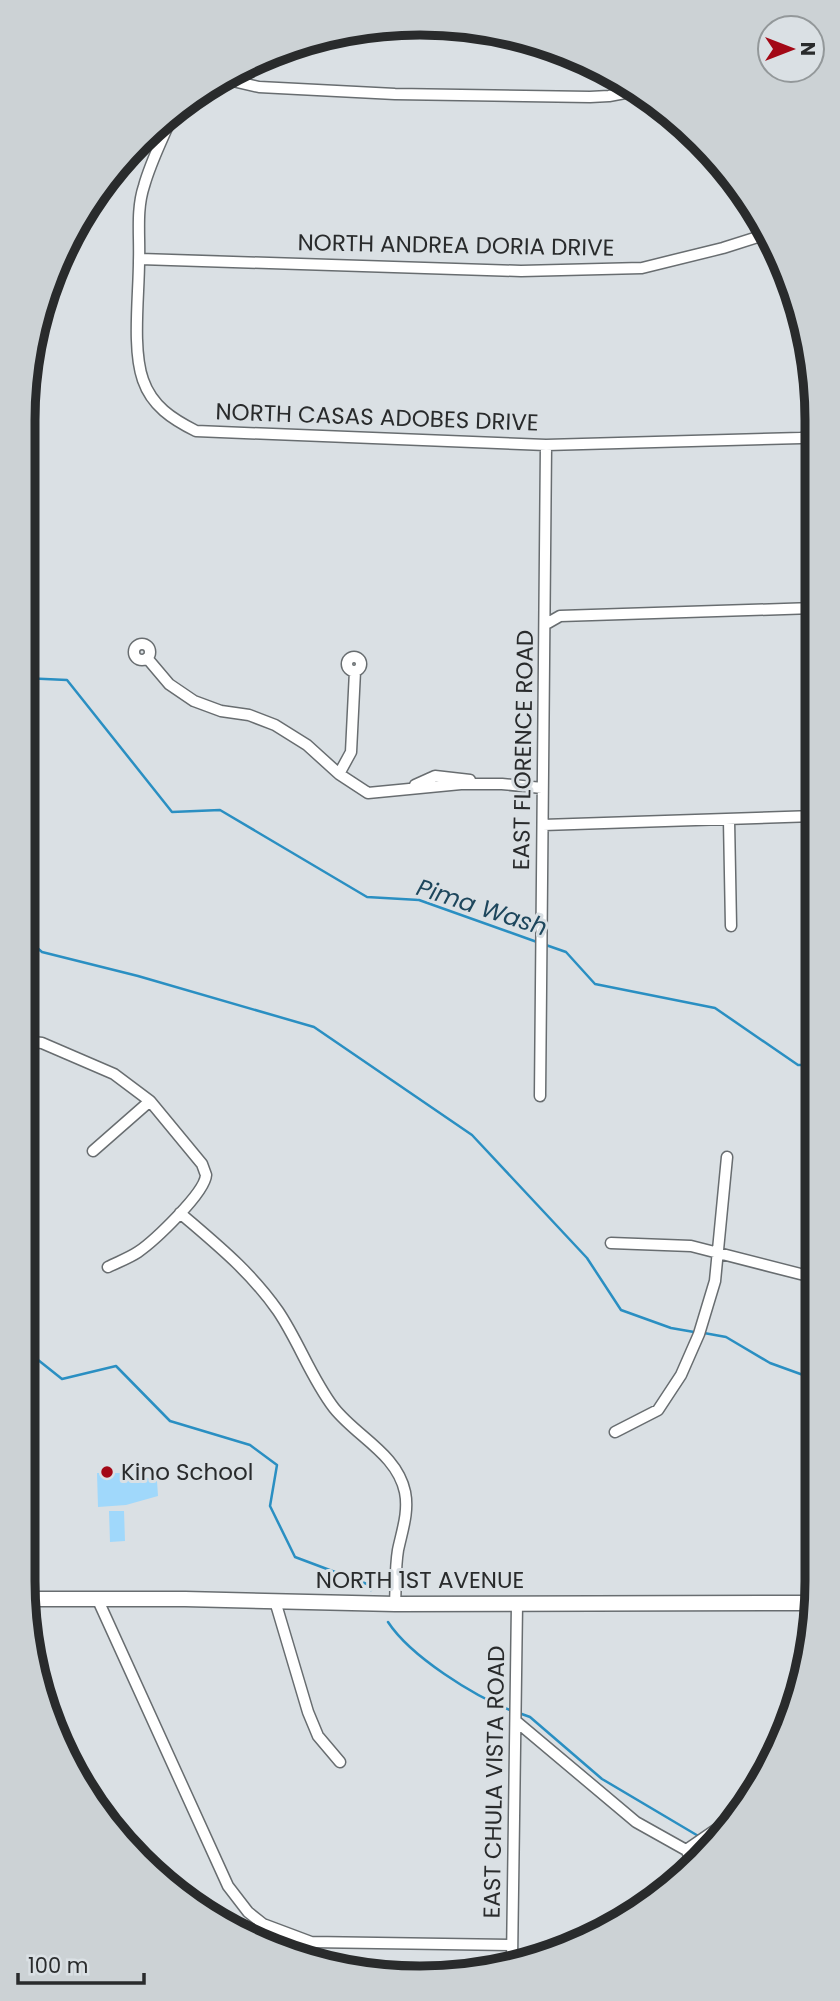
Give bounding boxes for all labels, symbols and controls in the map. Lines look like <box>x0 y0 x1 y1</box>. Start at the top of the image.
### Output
north arrow <box>756 14 826 84</box>
text: N <box>794 42 821 56</box>
street label: NORTH ANDREA DORIA DRIVE <box>297 226 615 264</box>
street label: NORTH CASAS ADOBES DRIVE <box>215 395 539 439</box>
street label: EAST FLORENCE ROAD <box>505 630 541 870</box>
water label: Pima Wash <box>412 870 552 944</box>
place label: Kino School <box>121 1456 253 1488</box>
marker: Kino School <box>99 1464 115 1480</box>
street label: NORTH 1ST AVENUE <box>316 1564 524 1596</box>
street label: EAST CHULA VISTA ROAD <box>476 1645 512 1919</box>
scale bar <box>18 1941 144 1985</box>
text: 100 m <box>28 1951 88 1980</box>

